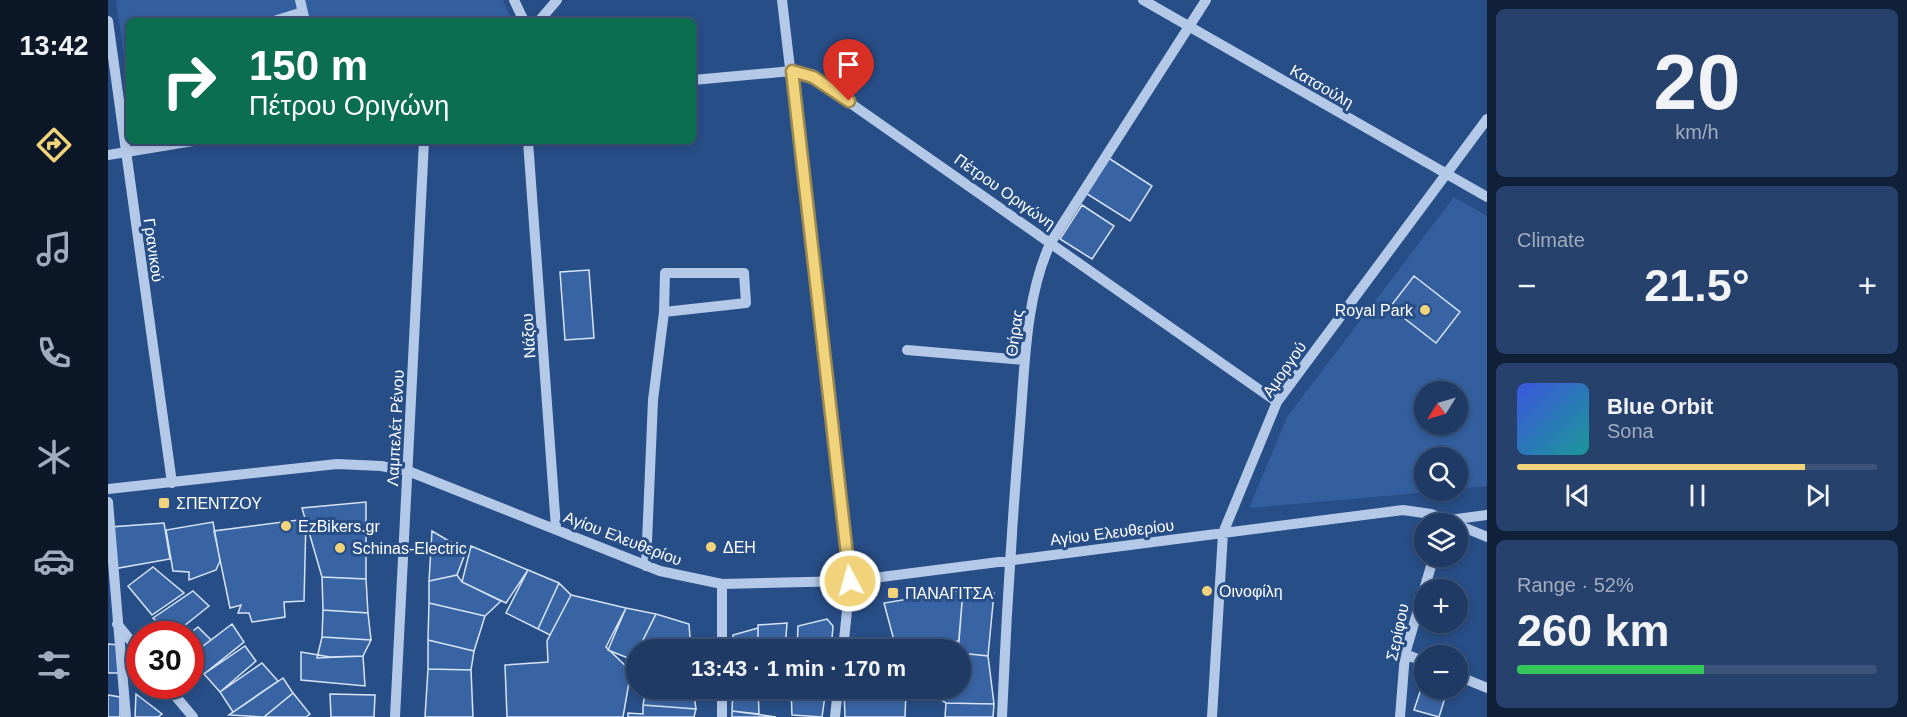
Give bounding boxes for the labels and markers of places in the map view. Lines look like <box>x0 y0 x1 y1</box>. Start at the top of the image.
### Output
pin <box>823 39 874 101</box>
place label: Royal Park <box>1335 302 1414 319</box>
marker: Royal Park <box>1418 303 1432 317</box>
place label: ΣΠΕΝΤΖΟΥ <box>176 495 262 512</box>
marker: ΣΠΕΝΤΖΟΥ <box>157 496 171 510</box>
place label: EzBikers.gr <box>298 518 380 535</box>
marker: EzBikers.gr <box>279 519 293 533</box>
place label: ΔΕΗ <box>723 539 756 556</box>
place label: Schinas-Electric <box>352 540 467 557</box>
marker: ΔΕΗ <box>704 540 718 554</box>
marker: Schinas-Electric <box>333 541 347 555</box>
place label: Οινοφίλη <box>1219 583 1283 600</box>
marker: Οινοφίλη <box>1200 584 1214 598</box>
place label: ΠΑΝΑΓΙΤΣΑ <box>905 585 993 602</box>
marker: ΠΑΝΑΓΙΤΣΑ <box>886 586 900 600</box>

